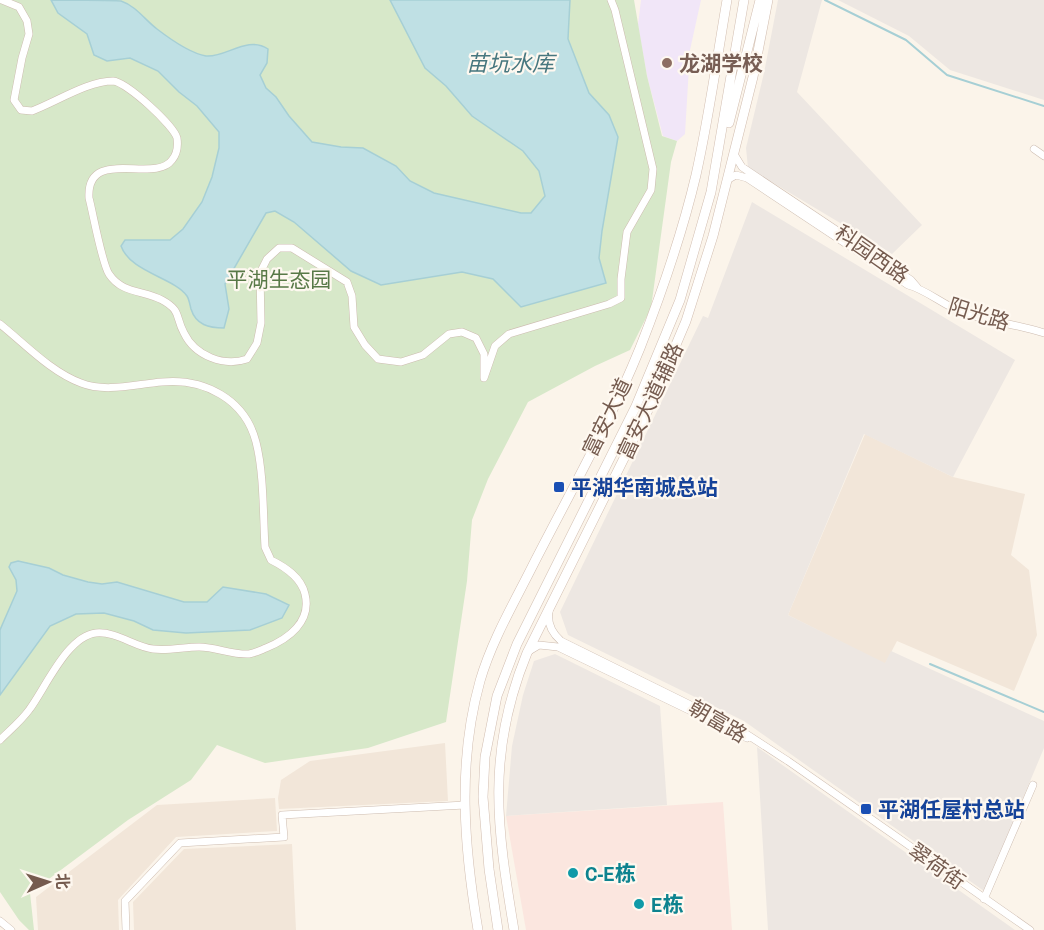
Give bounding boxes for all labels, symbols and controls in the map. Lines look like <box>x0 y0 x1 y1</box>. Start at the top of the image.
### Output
water label: 苗坑水库 <box>466 48 558 78</box>
place label: 龙湖学校 <box>679 49 763 78</box>
marker: 龙湖学校 <box>660 56 674 70</box>
street label: 科园西路 <box>829 218 915 290</box>
park label: 平湖生态园 <box>227 265 332 294</box>
street label: 阳光路 <box>945 291 1013 337</box>
street label: 富安大道辅路 <box>610 338 690 464</box>
street label: 富安大道 <box>576 373 638 461</box>
place label: 平湖华南城总站 <box>571 473 718 502</box>
marker: 平湖华南城总站 <box>552 480 566 494</box>
street label: 朝富路 <box>683 693 753 749</box>
place label: 平湖任屋村总站 <box>878 795 1025 824</box>
marker: 平湖任屋村总站 <box>859 802 873 816</box>
street label: 翠荷街 <box>903 836 971 896</box>
north arrow <box>18 852 78 912</box>
place label: C-E栋 <box>585 859 636 888</box>
marker: C-E栋 <box>566 866 580 880</box>
text: 北 <box>52 873 74 890</box>
place label: E栋 <box>651 890 684 919</box>
marker: E栋 <box>632 897 646 911</box>

